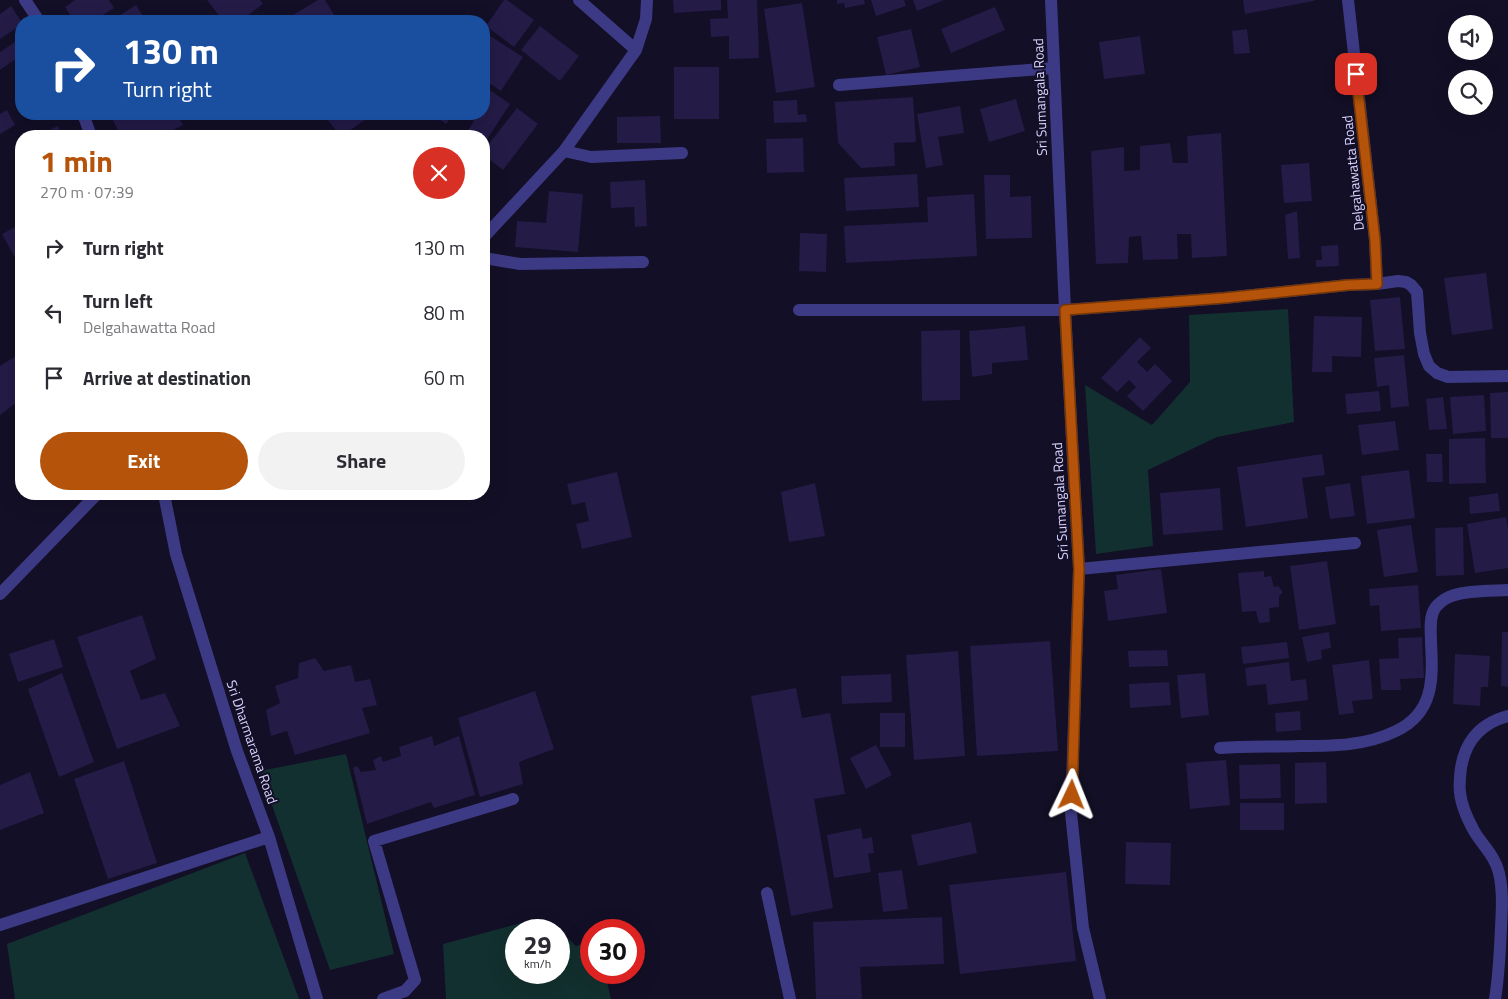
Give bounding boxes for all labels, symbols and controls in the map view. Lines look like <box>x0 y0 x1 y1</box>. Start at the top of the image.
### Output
map controls <box>1448 15 1493 115</box>
button: sound <box>1448 15 1493 60</box>
text: 130 m <box>123 24 219 78</box>
icon: right <box>40 35 105 100</box>
street label: Sri Sumangala Road <box>1027 38 1052 156</box>
pin <box>1335 53 1377 95</box>
icon: arrive <box>1342 60 1370 88</box>
button: search <box>1448 70 1493 115</box>
text: Turn right <box>123 72 212 106</box>
street label: Delgahawatta Road <box>1336 114 1369 232</box>
text: 1 min <box>40 138 113 184</box>
button: close <box>413 147 465 199</box>
text: 270 m · 07:39 <box>40 180 134 204</box>
text: Turn right <box>83 233 164 262</box>
text: 130 m <box>413 233 465 262</box>
icon: right <box>40 234 68 262</box>
text: Turn left <box>83 286 153 315</box>
text: 80 m <box>424 298 465 327</box>
icon: left <box>40 299 68 327</box>
text: Delgahawatta Road <box>83 315 215 339</box>
text: Arrive at destination <box>83 363 251 392</box>
text: 60 m <box>424 363 465 392</box>
icon: arrive <box>40 364 68 392</box>
button: Exit <box>40 432 248 490</box>
button: Share <box>258 432 465 490</box>
street label: Sri Sumangala Road <box>1046 442 1073 560</box>
street label: Sri Dharmarama Road <box>221 677 284 807</box>
position arrow <box>1045 768 1097 820</box>
speed limit sign: 30 <box>580 919 645 984</box>
text: 29 <box>523 926 552 964</box>
text: km/h <box>524 954 551 973</box>

